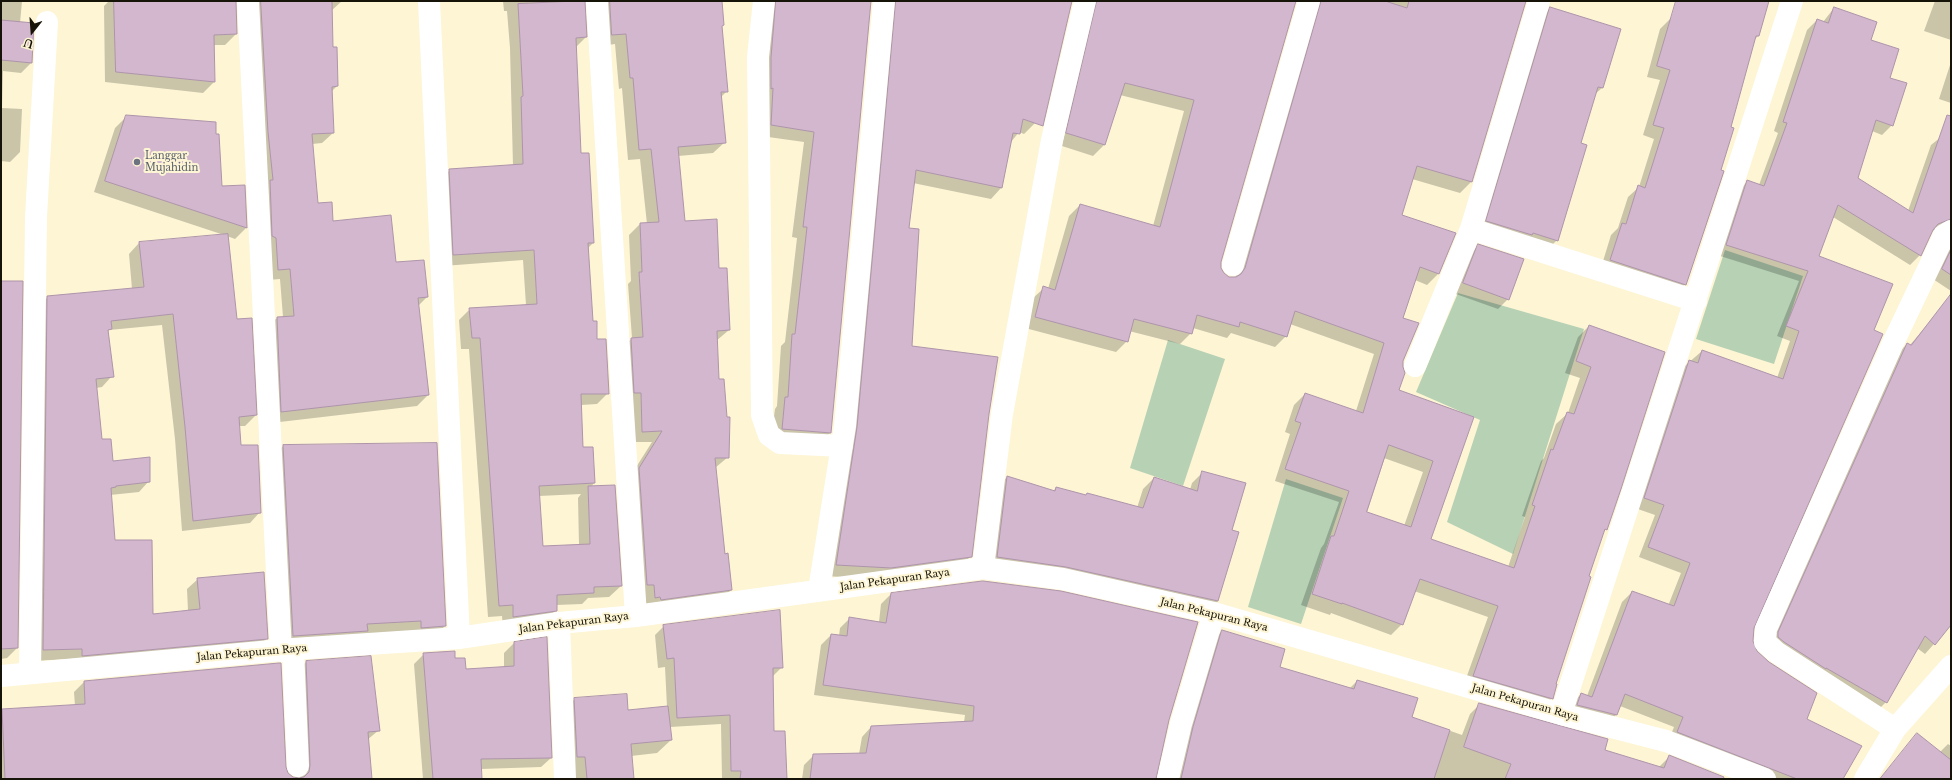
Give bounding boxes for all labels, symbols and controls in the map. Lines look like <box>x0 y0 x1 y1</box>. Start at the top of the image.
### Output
north arrow <box>12 12 52 52</box>
text: U <box>22 35 35 52</box>
place label: Langgar Mujahidin <box>145 150 198 174</box>
marker: Langgar Mujahidin <box>132 157 142 167</box>
street label: Jalan Pekapuran Raya <box>840 566 950 594</box>
street label: Jalan Pekapuran Raya <box>1159 596 1269 634</box>
street label: Jalan Pekapuran Raya <box>519 610 629 636</box>
street label: Jalan Pekapuran Raya <box>197 642 307 664</box>
street label: Jalan Pekapuran Raya <box>1470 682 1580 724</box>

